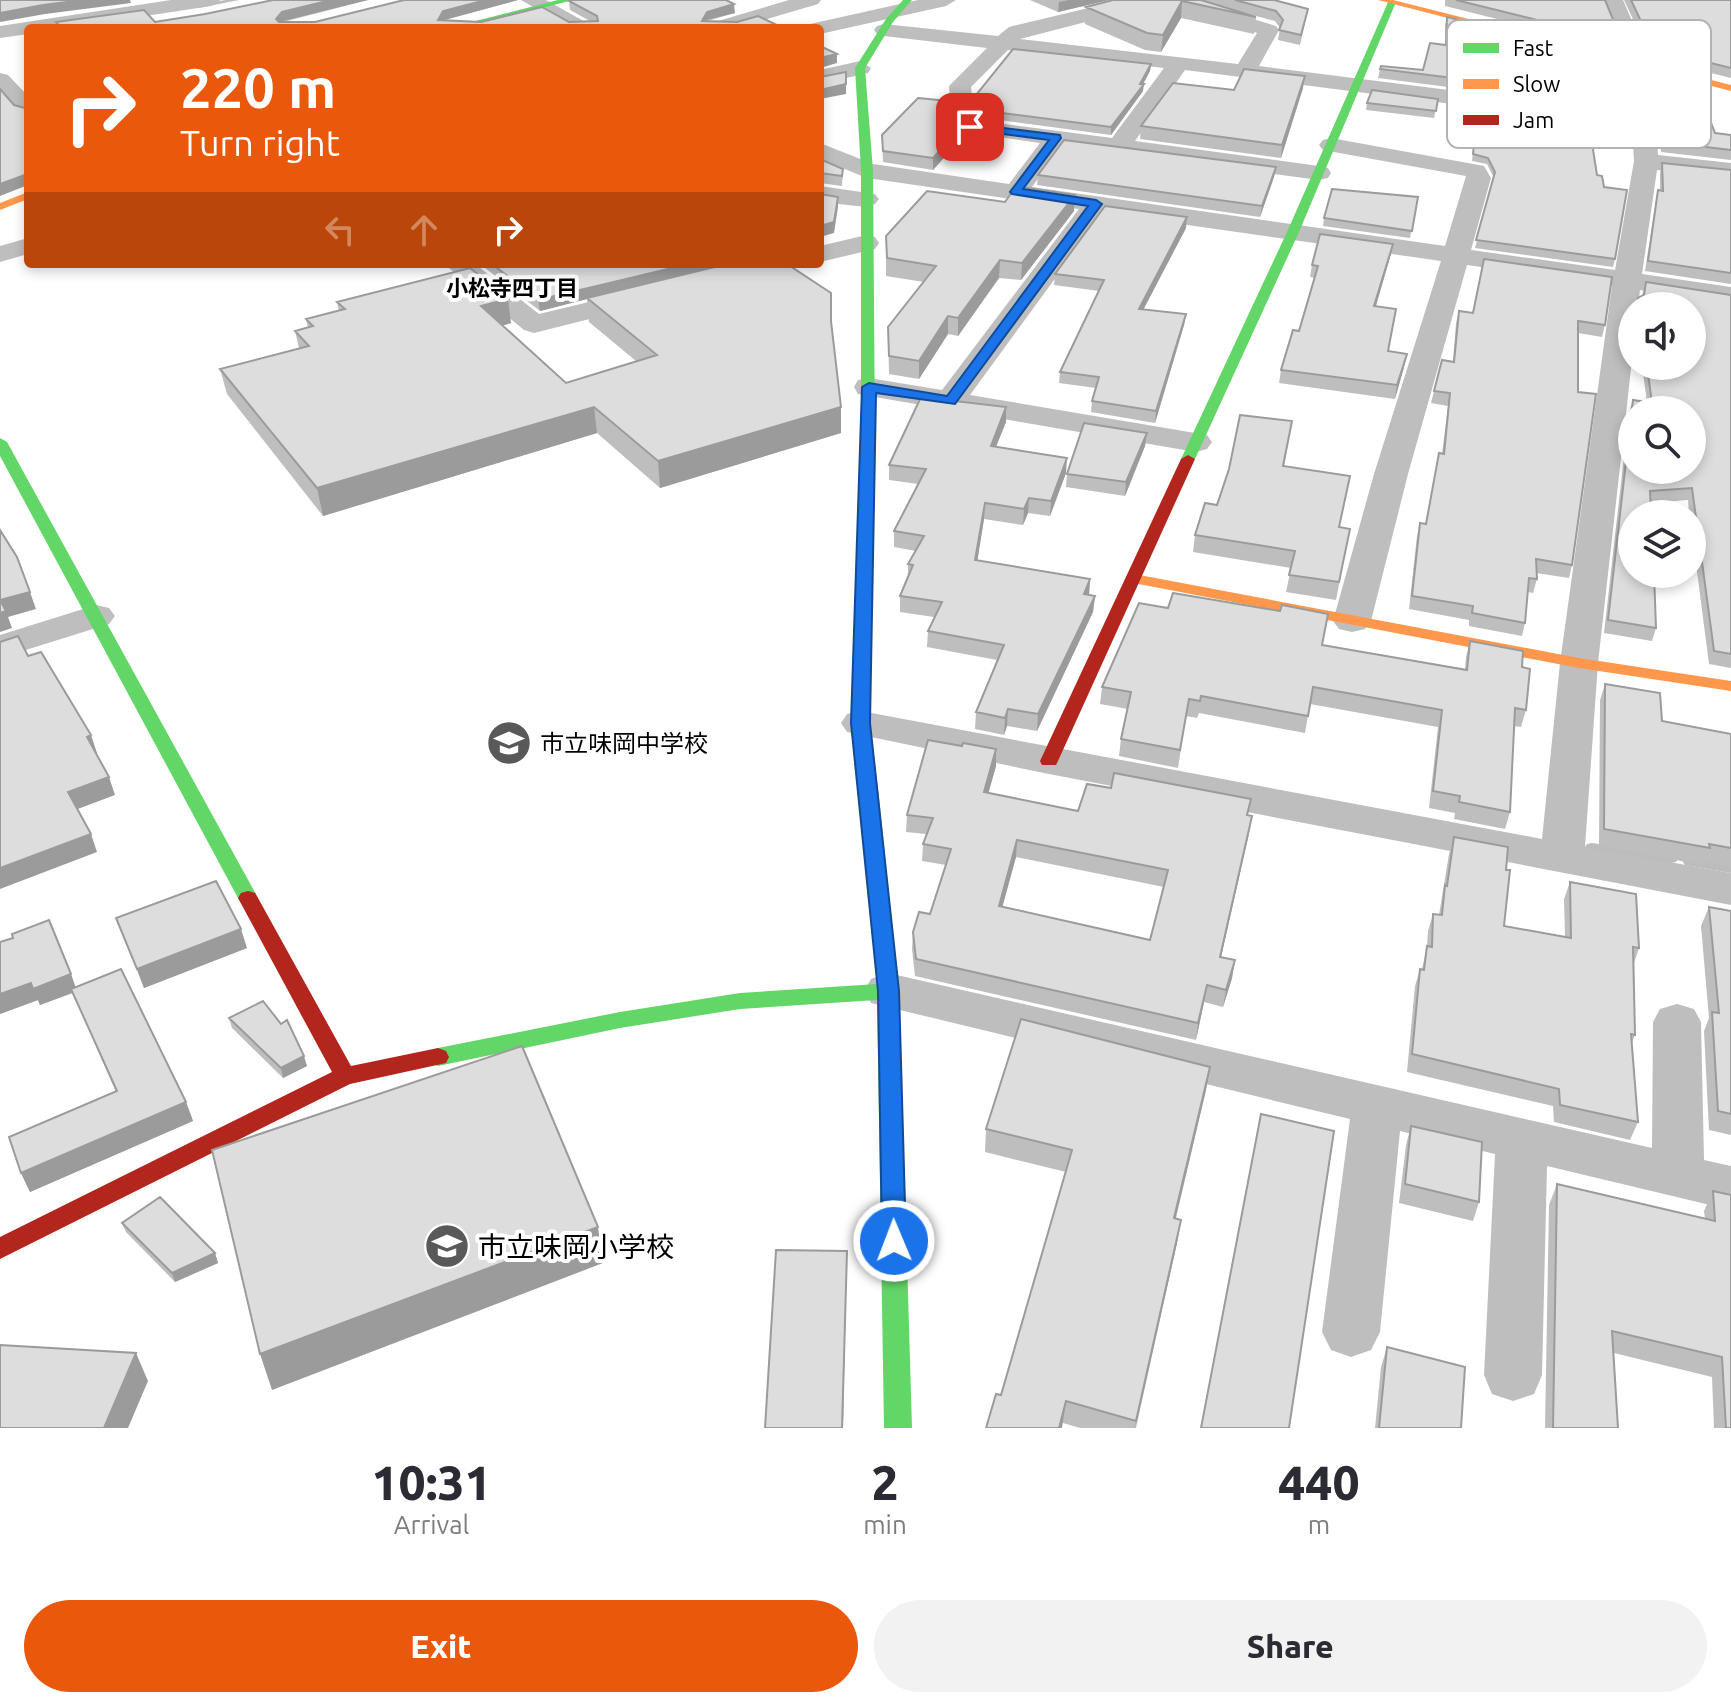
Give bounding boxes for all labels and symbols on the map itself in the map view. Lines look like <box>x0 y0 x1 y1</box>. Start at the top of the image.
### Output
legend <box>1447 20 1711 148</box>
text: Fast <box>1513 35 1554 60</box>
text: Slow <box>1513 71 1560 96</box>
pin <box>936 93 1004 161</box>
text: Jam <box>1513 107 1554 132</box>
district label: 小松寺四丁目 <box>446 275 578 300</box>
school or university icon: 市立味岡中学校 <box>485 719 533 767</box>
place label: 市立味岡中学校 <box>540 730 708 757</box>
position arrow <box>852 1199 936 1283</box>
school or university icon: 市立味岡小学校 <box>423 1222 471 1270</box>
place label: 市立味岡小学校 <box>478 1231 674 1262</box>

